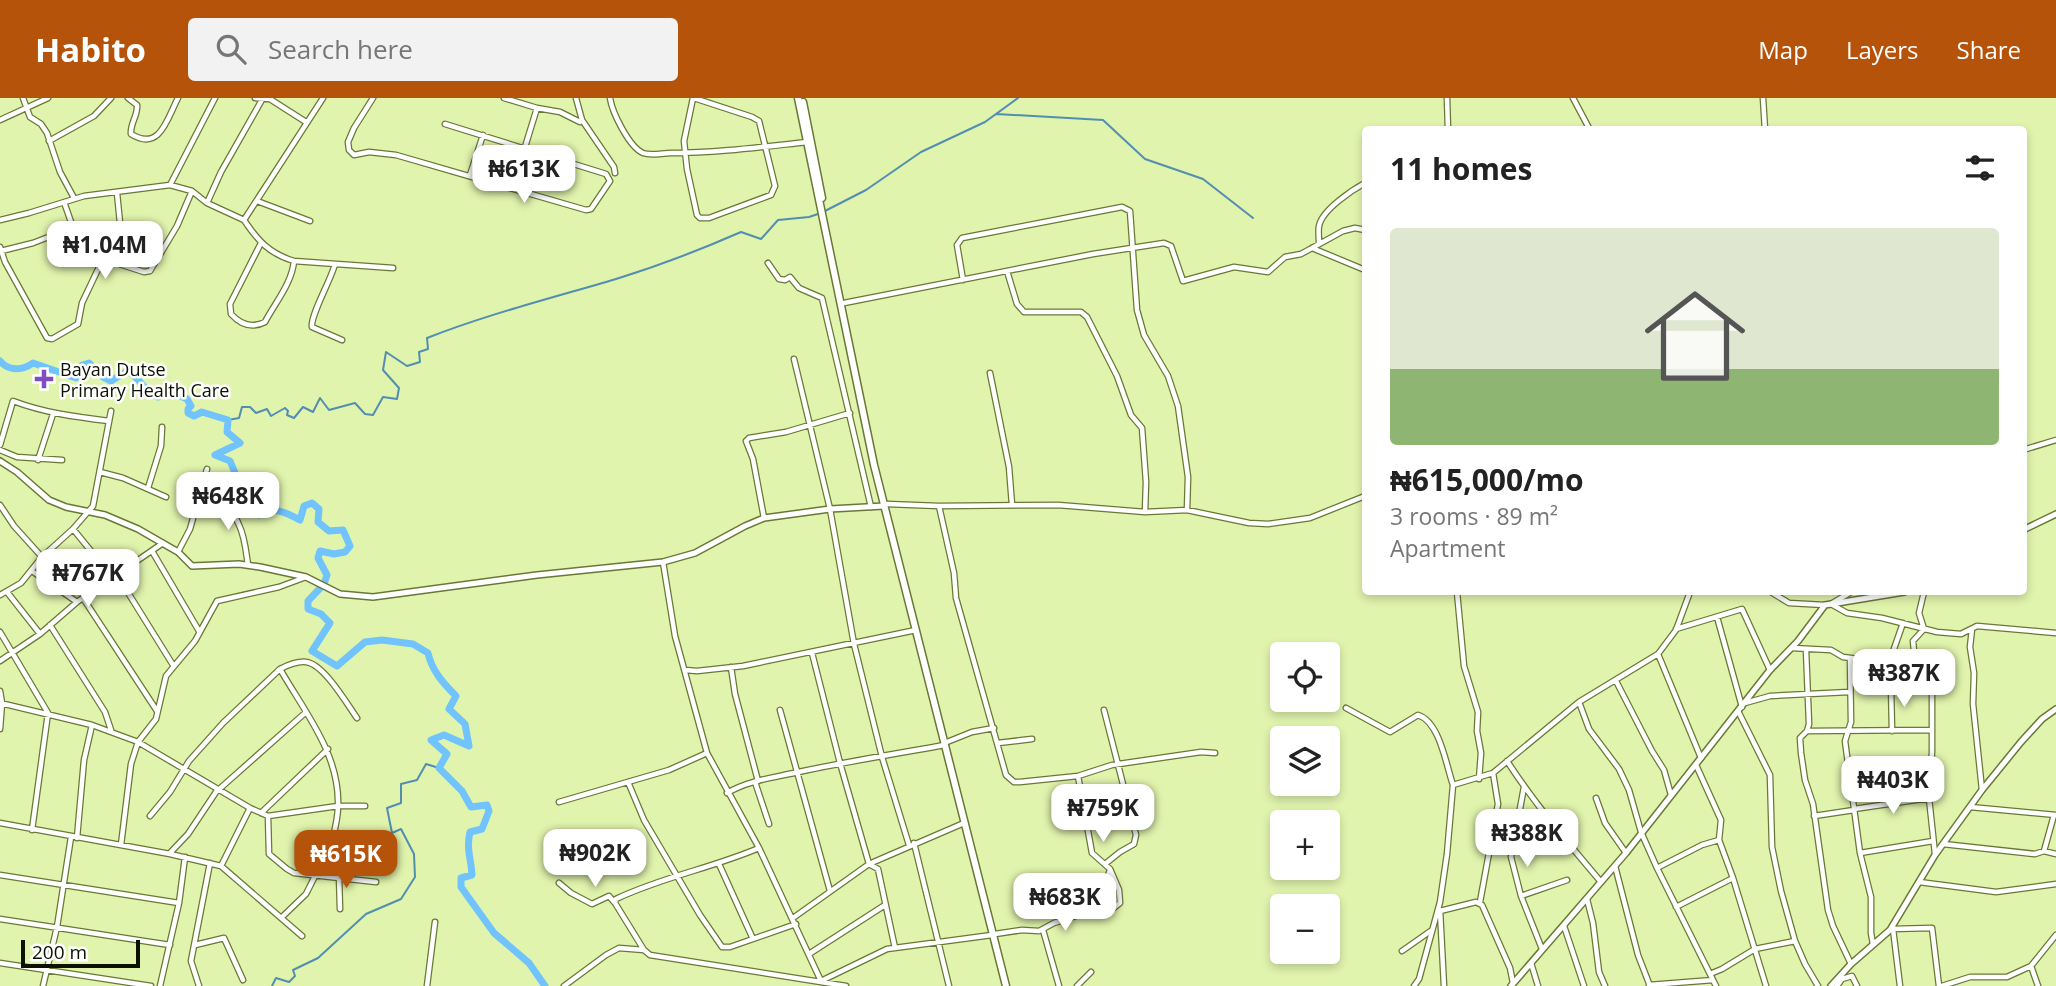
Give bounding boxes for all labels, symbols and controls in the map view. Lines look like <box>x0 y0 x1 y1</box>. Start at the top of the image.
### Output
search box <box>188 18 678 81</box>
text: Habito <box>35 27 146 72</box>
icon: search <box>212 30 250 68</box>
text: Search here <box>268 31 413 67</box>
text: Map <box>1758 33 1808 66</box>
text: Layers <box>1846 33 1919 66</box>
text: Share <box>1957 33 2021 66</box>
pin: ₦613K <box>475 146 573 205</box>
text: 11 homes <box>1390 148 1533 189</box>
icon: filters <box>1961 149 1999 187</box>
text: ₦613K <box>488 152 560 184</box>
pin: ₦1.04M <box>48 222 162 281</box>
text: ₦1.04M <box>63 228 147 260</box>
icon: home <box>1632 273 1758 399</box>
place label: Bayan Dutse Primary Health Care <box>60 357 229 402</box>
marker: Bayan Dutse Primary Health Care <box>34 369 54 389</box>
text: ₦615,000/mo <box>1390 459 1584 500</box>
pin: ₦648K <box>179 472 277 532</box>
text: ₦648K <box>192 479 264 511</box>
text: 3 rooms · 89 m² <box>1390 500 1558 532</box>
text: Apartment <box>1390 532 1506 564</box>
pin: ₦767K <box>39 550 137 609</box>
text: ₦767K <box>52 556 124 588</box>
map controls <box>1270 642 1340 964</box>
button: locate <box>1270 642 1340 712</box>
pin: ₦387K <box>1855 650 1953 709</box>
text: ₦387K <box>1868 656 1940 688</box>
button: layers <box>1270 726 1340 796</box>
pin: ₦403K <box>1844 756 1942 816</box>
text: ₦403K <box>1857 763 1929 795</box>
pin: ₦759K <box>1054 784 1152 844</box>
text: ₦759K <box>1067 791 1139 823</box>
button: + <box>1270 810 1340 880</box>
pin: ₦388K <box>1478 810 1576 869</box>
text: ₦388K <box>1491 816 1563 848</box>
pin: ₦615K <box>297 830 395 890</box>
pin: ₦902K <box>546 830 644 889</box>
text: ₦902K <box>559 836 631 868</box>
text: ₦615K <box>310 837 382 869</box>
pin: ₦683K <box>1016 874 1114 933</box>
text: ₦683K <box>1029 880 1101 912</box>
button: − <box>1270 894 1340 964</box>
scale bar <box>21 937 140 969</box>
text: 200 m <box>32 939 87 965</box>

